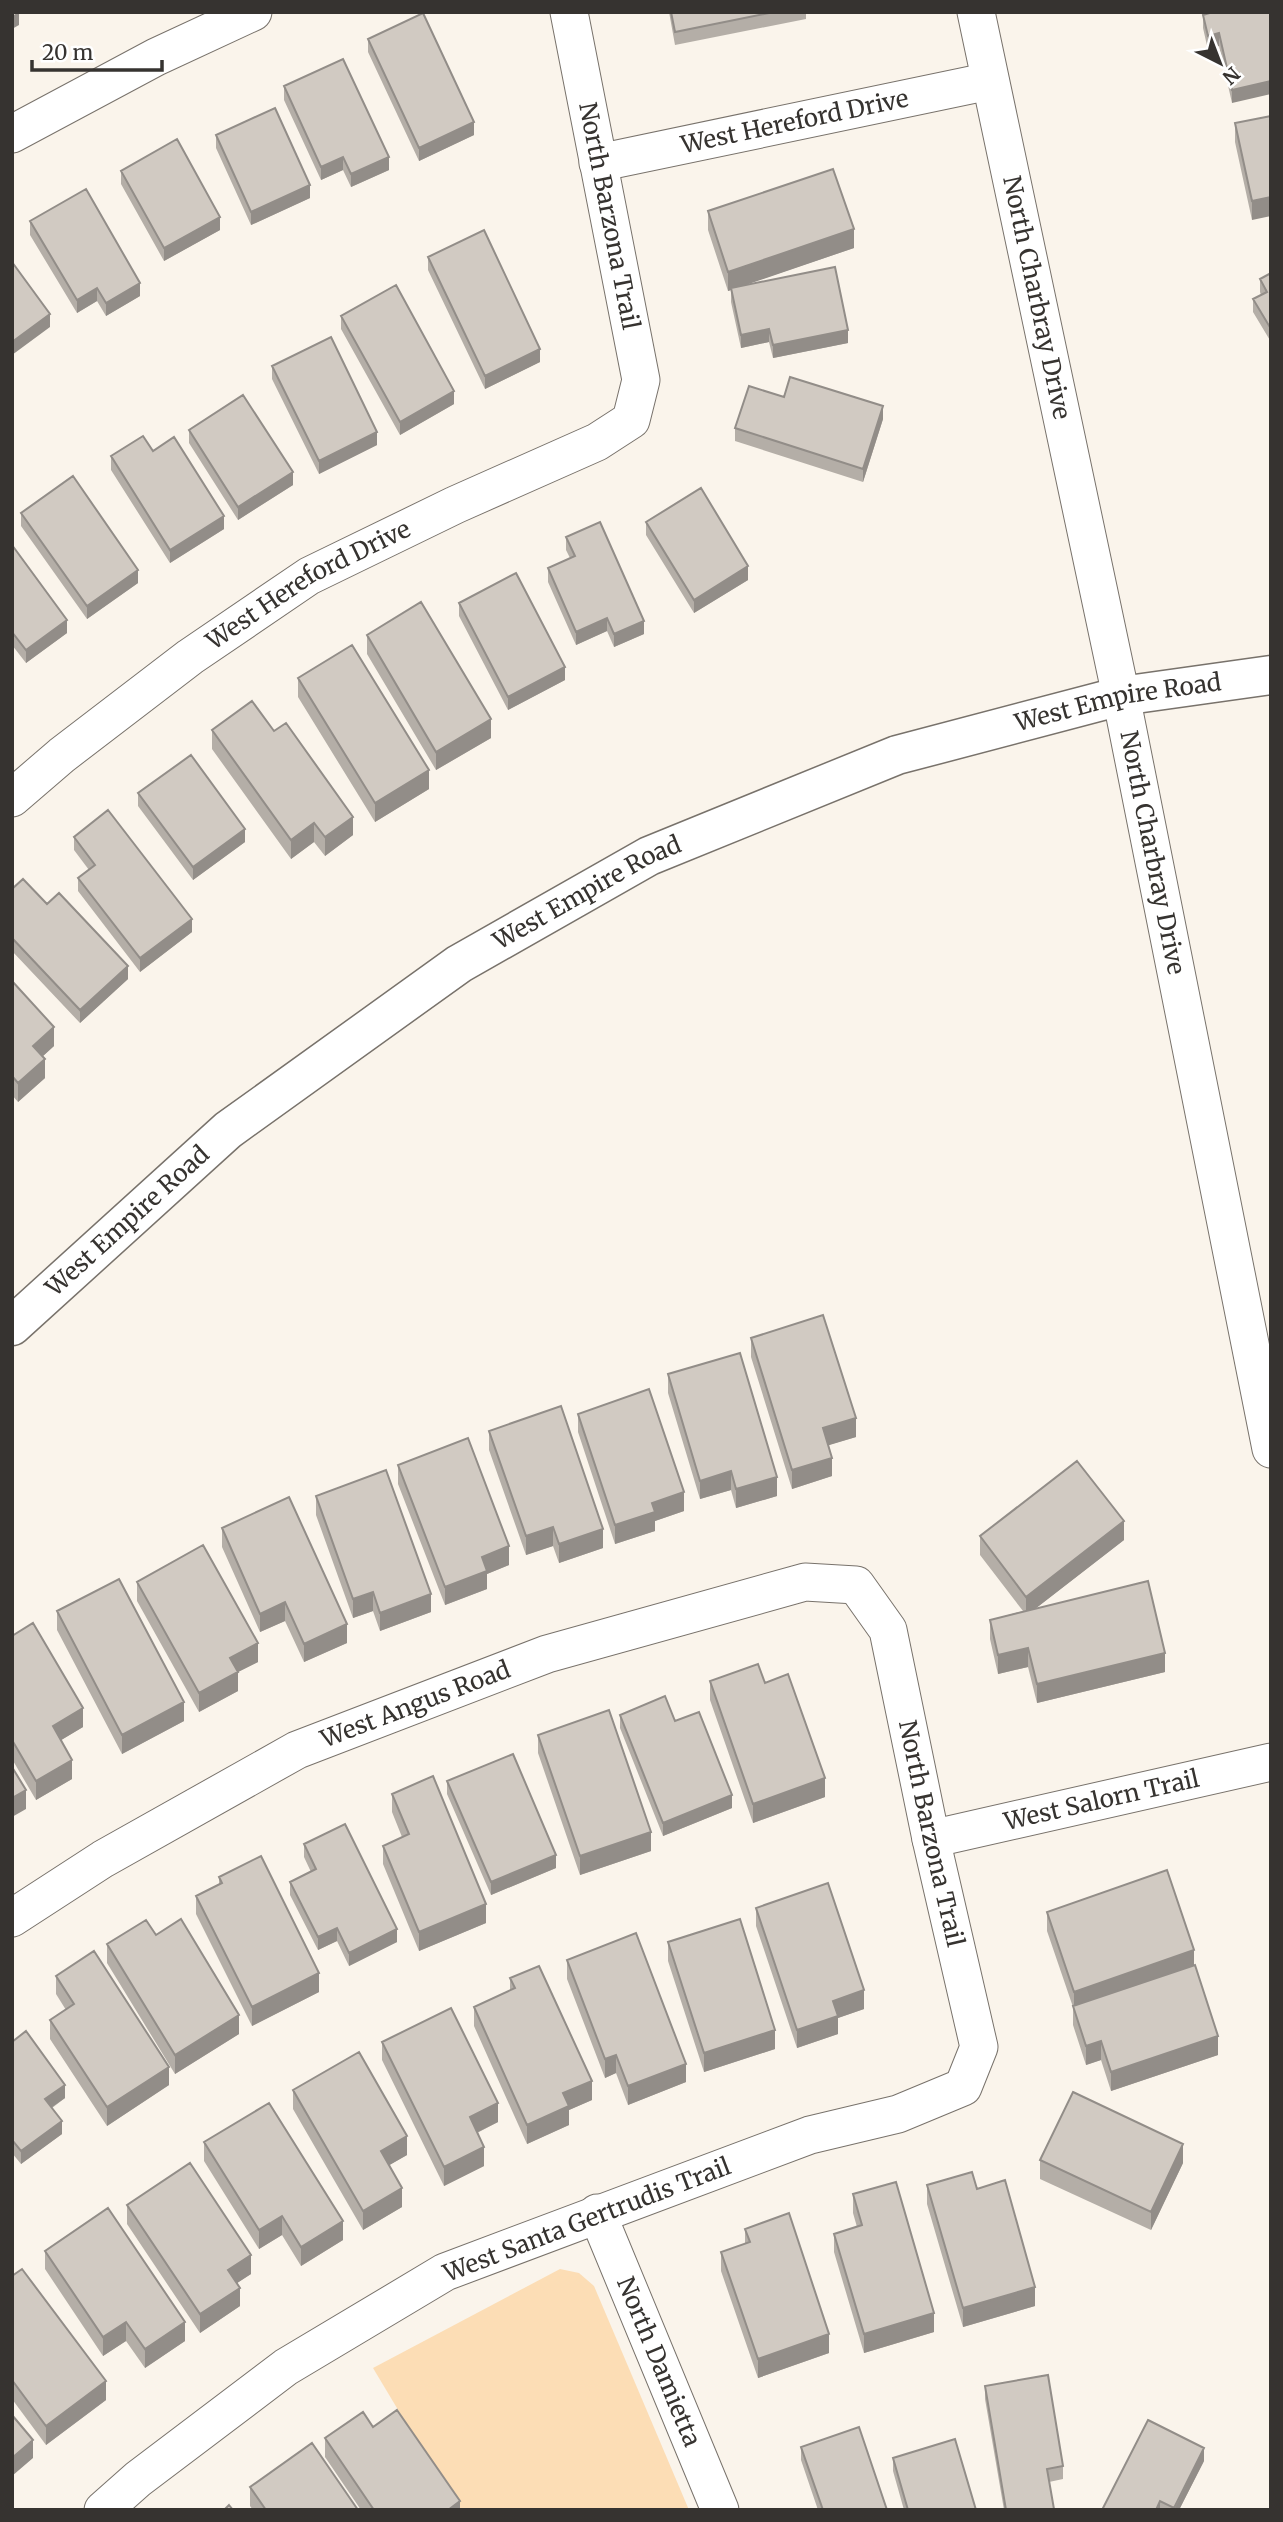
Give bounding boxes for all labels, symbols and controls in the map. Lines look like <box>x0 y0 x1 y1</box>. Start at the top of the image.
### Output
scale bar <box>32 28 161 72</box>
north arrow <box>1185 28 1255 98</box>
text: 20 m <box>42 39 94 66</box>
text: N <box>1218 62 1245 90</box>
street label: West Hereford Drive <box>677 82 911 160</box>
street label: North Barzona Trail <box>572 100 647 332</box>
street label: North Charbray Drive <box>996 173 1078 422</box>
street label: West Hereford Drive <box>199 513 415 657</box>
street label: West Empire Road <box>1010 666 1223 739</box>
street label: North Charbray Drive <box>1113 728 1192 977</box>
street label: West Empire Road <box>487 829 686 957</box>
street label: West Empire Road <box>38 1139 215 1304</box>
street label: West Angus Road <box>315 1654 515 1755</box>
street label: North Barzona Trail <box>892 1717 971 1950</box>
street label: West Salorn Trail <box>1000 1763 1202 1837</box>
street label: West Santa Gertrudis Trail <box>438 2150 735 2289</box>
street label: North Damietta <box>610 2272 708 2451</box>

